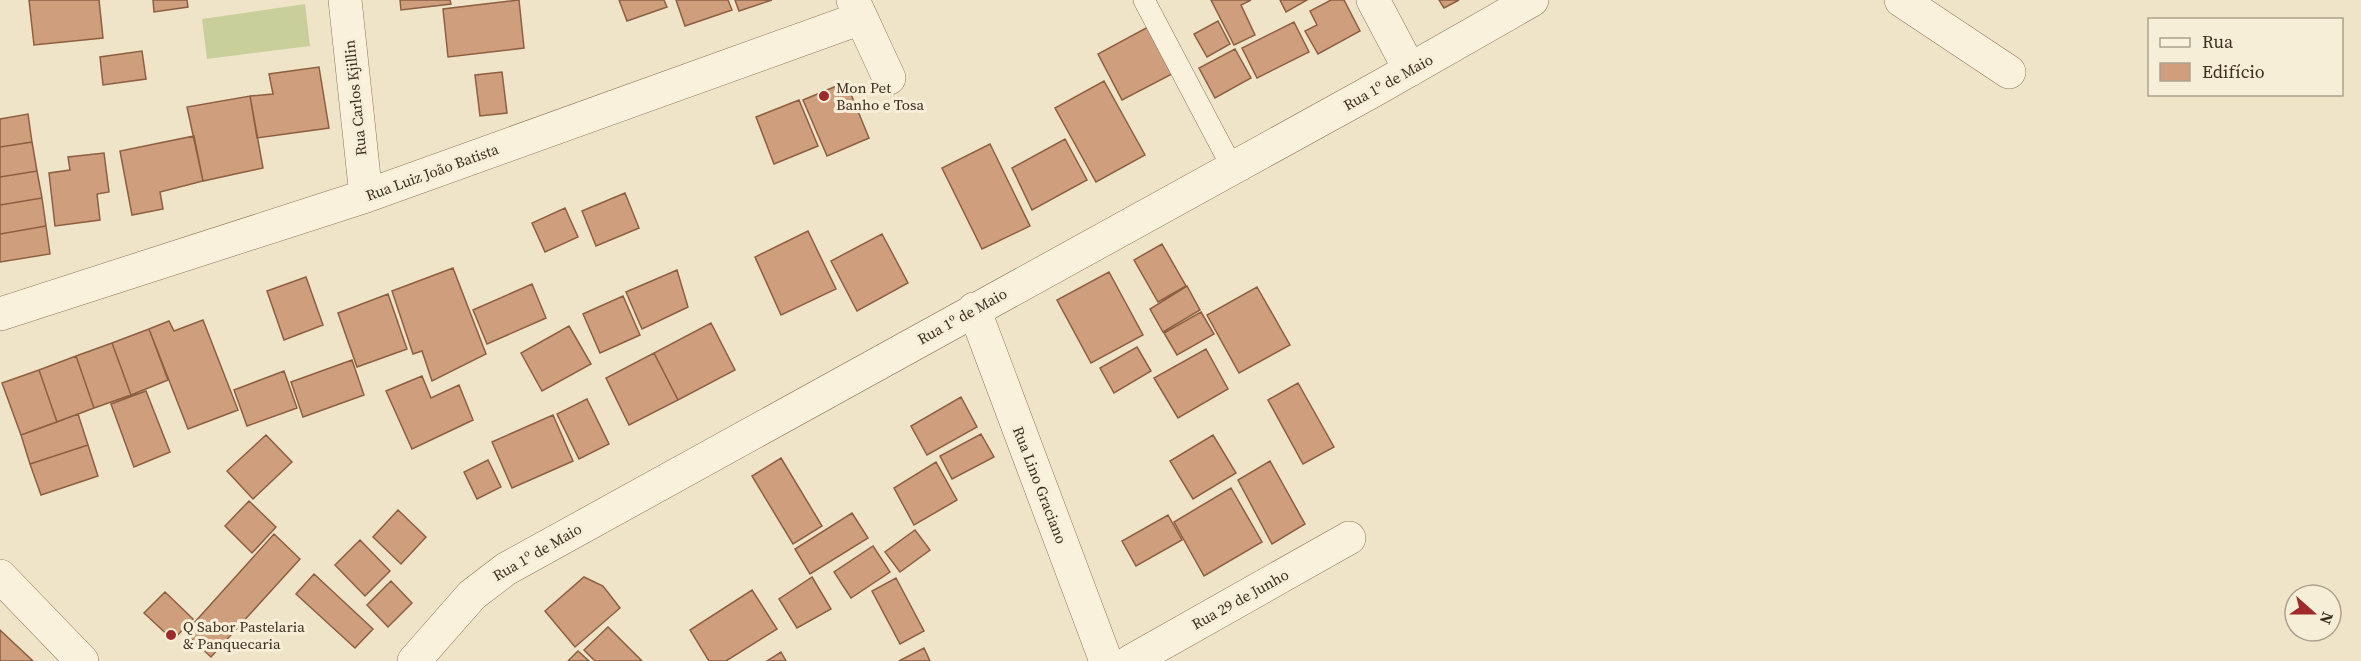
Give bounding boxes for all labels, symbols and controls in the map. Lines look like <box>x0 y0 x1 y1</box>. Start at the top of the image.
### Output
legend <box>2148 18 2343 96</box>
text: Rua <box>2202 29 2234 54</box>
street label: Rua Carlos Kjillin <box>338 39 372 157</box>
street label: Rua 1º de Maio <box>1339 49 1437 115</box>
text: Edifício <box>2202 59 2265 84</box>
place label: Mon Pet Banho e Tosa <box>836 77 924 115</box>
marker: Mon Pet Banho e Tosa <box>817 89 831 103</box>
street label: Rua Luiz João Batista <box>363 138 502 206</box>
street label: Rua 1º de Maio <box>913 283 1011 349</box>
street label: Rua Lino Graciano <box>1008 423 1072 547</box>
street label: Rua 1º de Maio <box>489 518 585 586</box>
street label: Rua 29 de Junho <box>1188 564 1292 634</box>
north arrow <box>2283 583 2343 643</box>
text: N <box>2315 609 2339 628</box>
place label: Q Sabor Pastelaria & Panquecaria <box>183 616 305 654</box>
marker: Q Sabor Pastelaria & Panquecaria <box>164 628 178 642</box>

